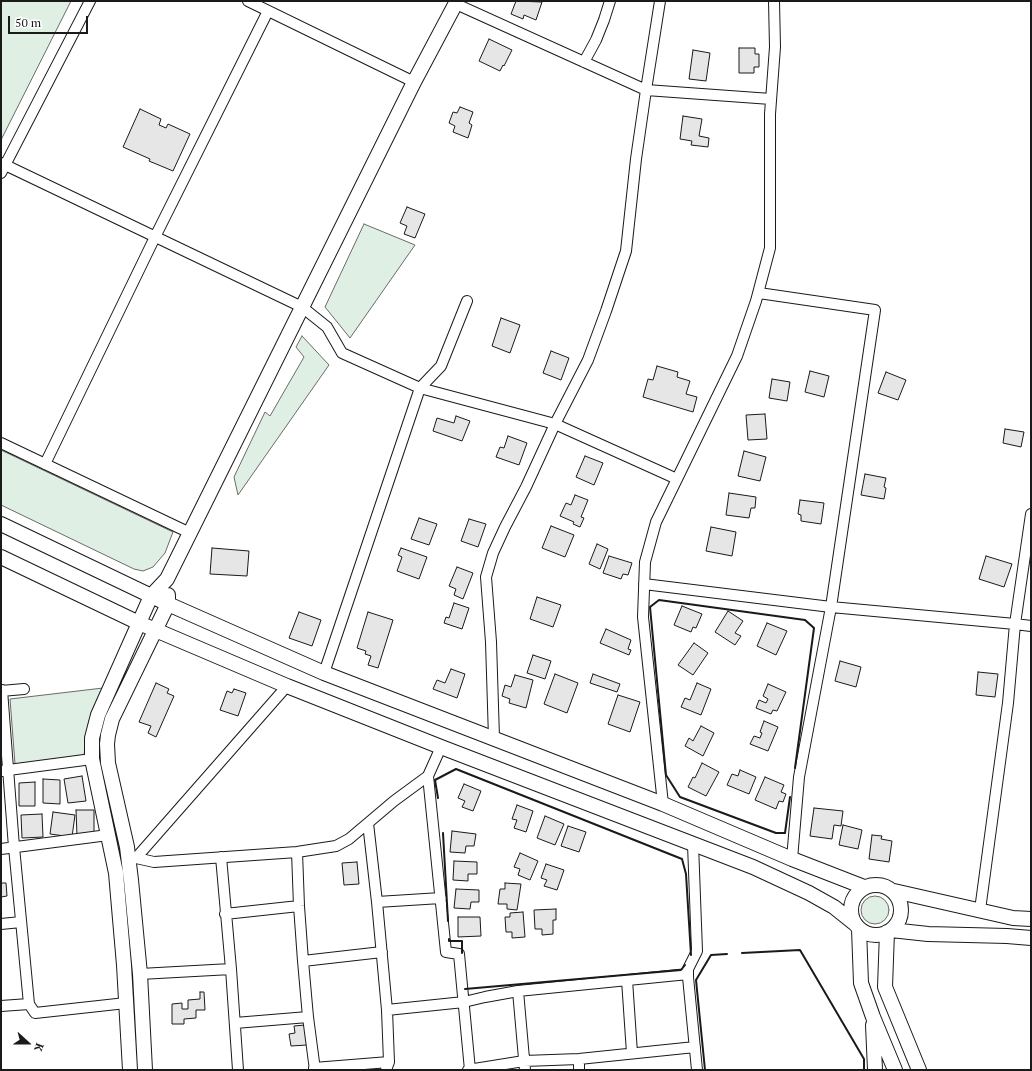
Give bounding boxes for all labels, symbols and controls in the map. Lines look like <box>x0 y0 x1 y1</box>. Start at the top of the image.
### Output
scale bar <box>10 8 90 34</box>
text: 50 m <box>15 15 41 30</box>
north arrow <box>8 1023 48 1063</box>
text: K <box>31 1041 47 1053</box>

